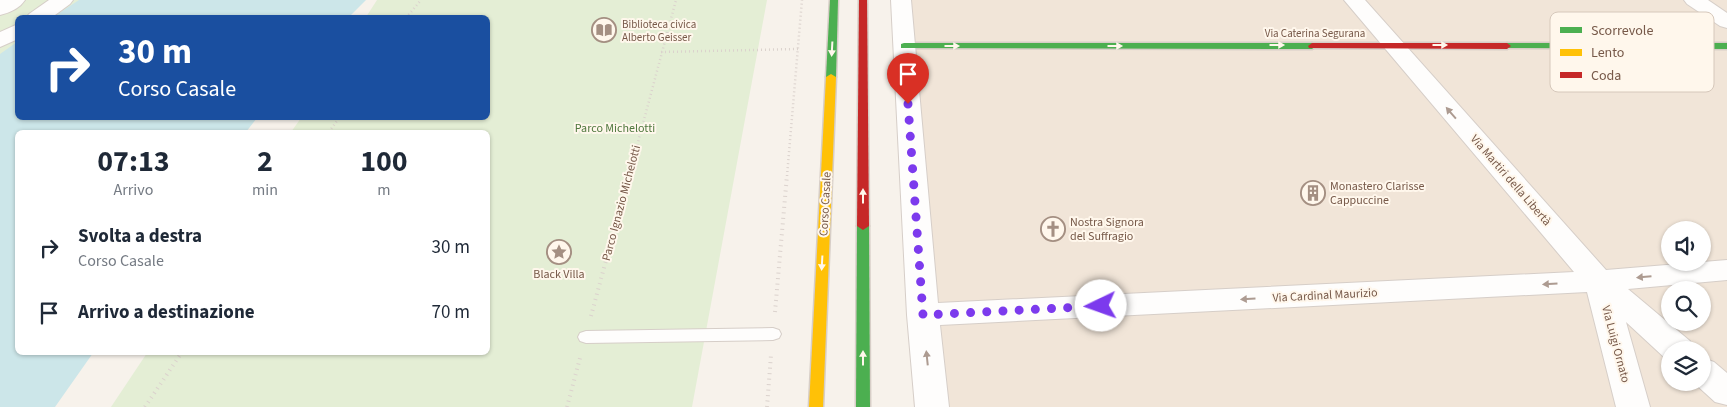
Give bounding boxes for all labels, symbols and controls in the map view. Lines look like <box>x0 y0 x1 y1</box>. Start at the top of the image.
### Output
legend <box>1550 12 1714 92</box>
library icon: Biblioteca civica Alberto Geisser <box>591 17 617 43</box>
place label: Biblioteca civica Alberto Geisser <box>622 17 696 45</box>
text: Scorrevole <box>1591 21 1653 41</box>
street label: Via Caterina Segurana <box>1265 26 1365 41</box>
text: 30 m <box>118 27 192 77</box>
icon: right <box>35 35 100 100</box>
one-way arrow <box>827 41 835 57</box>
one-way arrow <box>1270 41 1286 49</box>
one-way arrow <box>1432 41 1448 49</box>
one-way arrow <box>945 42 961 50</box>
one-way arrow <box>1107 42 1123 50</box>
text: Lento <box>1591 43 1624 63</box>
pin <box>887 53 929 104</box>
icon: arrive <box>894 60 922 88</box>
text: Coda <box>1591 66 1621 86</box>
text: Corso Casale <box>118 73 236 105</box>
one-way arrow <box>1446 106 1457 119</box>
park label: Parco Michelotti <box>575 120 655 137</box>
street label: Via Martiri della Libertà <box>1466 131 1555 230</box>
text: 07:13 <box>97 140 170 183</box>
text: 2 <box>257 140 273 183</box>
text: 100 <box>360 140 408 183</box>
street label: Parco Ignazio Michelotti <box>598 143 645 263</box>
street label: Corso Casale <box>815 171 836 237</box>
place label: Monastero Clarisse Cappuccine <box>1330 178 1425 209</box>
text: Arrivo <box>114 179 153 201</box>
text: min <box>252 179 278 201</box>
text: m <box>377 179 391 201</box>
building icon: Monastero Clarisse Cappuccine <box>1300 180 1326 206</box>
one-way arrow <box>859 188 867 204</box>
place label: Nostra Signora del Suffragio <box>1070 214 1144 245</box>
church icon: Nostra Signora del Suffragio <box>1040 216 1066 242</box>
map controls <box>1661 221 1711 391</box>
button: sound <box>1661 221 1711 271</box>
text: Svolta a destra <box>78 223 202 250</box>
icon: right <box>35 234 63 262</box>
text: 30 m <box>432 234 470 261</box>
place icon: Black Villa <box>546 239 572 265</box>
text: Corso Casale <box>78 250 164 272</box>
one-way arrow <box>818 256 826 272</box>
place label: Black Villa <box>533 266 585 283</box>
one-way arrow <box>1635 273 1651 281</box>
position arrow <box>1074 279 1126 331</box>
one-way arrow <box>1542 280 1558 288</box>
button: search <box>1661 281 1711 331</box>
street label: Via Cardinal Maurizio <box>1272 284 1378 307</box>
one-way arrow <box>1240 295 1256 303</box>
icon: arrive <box>35 299 63 327</box>
text: Arrivo a destinazione <box>78 299 255 326</box>
text: 70 m <box>432 299 470 326</box>
street label: Via Luigi Ornato <box>1597 304 1634 385</box>
button: layers <box>1661 341 1711 391</box>
one-way arrow <box>859 350 867 366</box>
one-way arrow <box>923 350 931 366</box>

